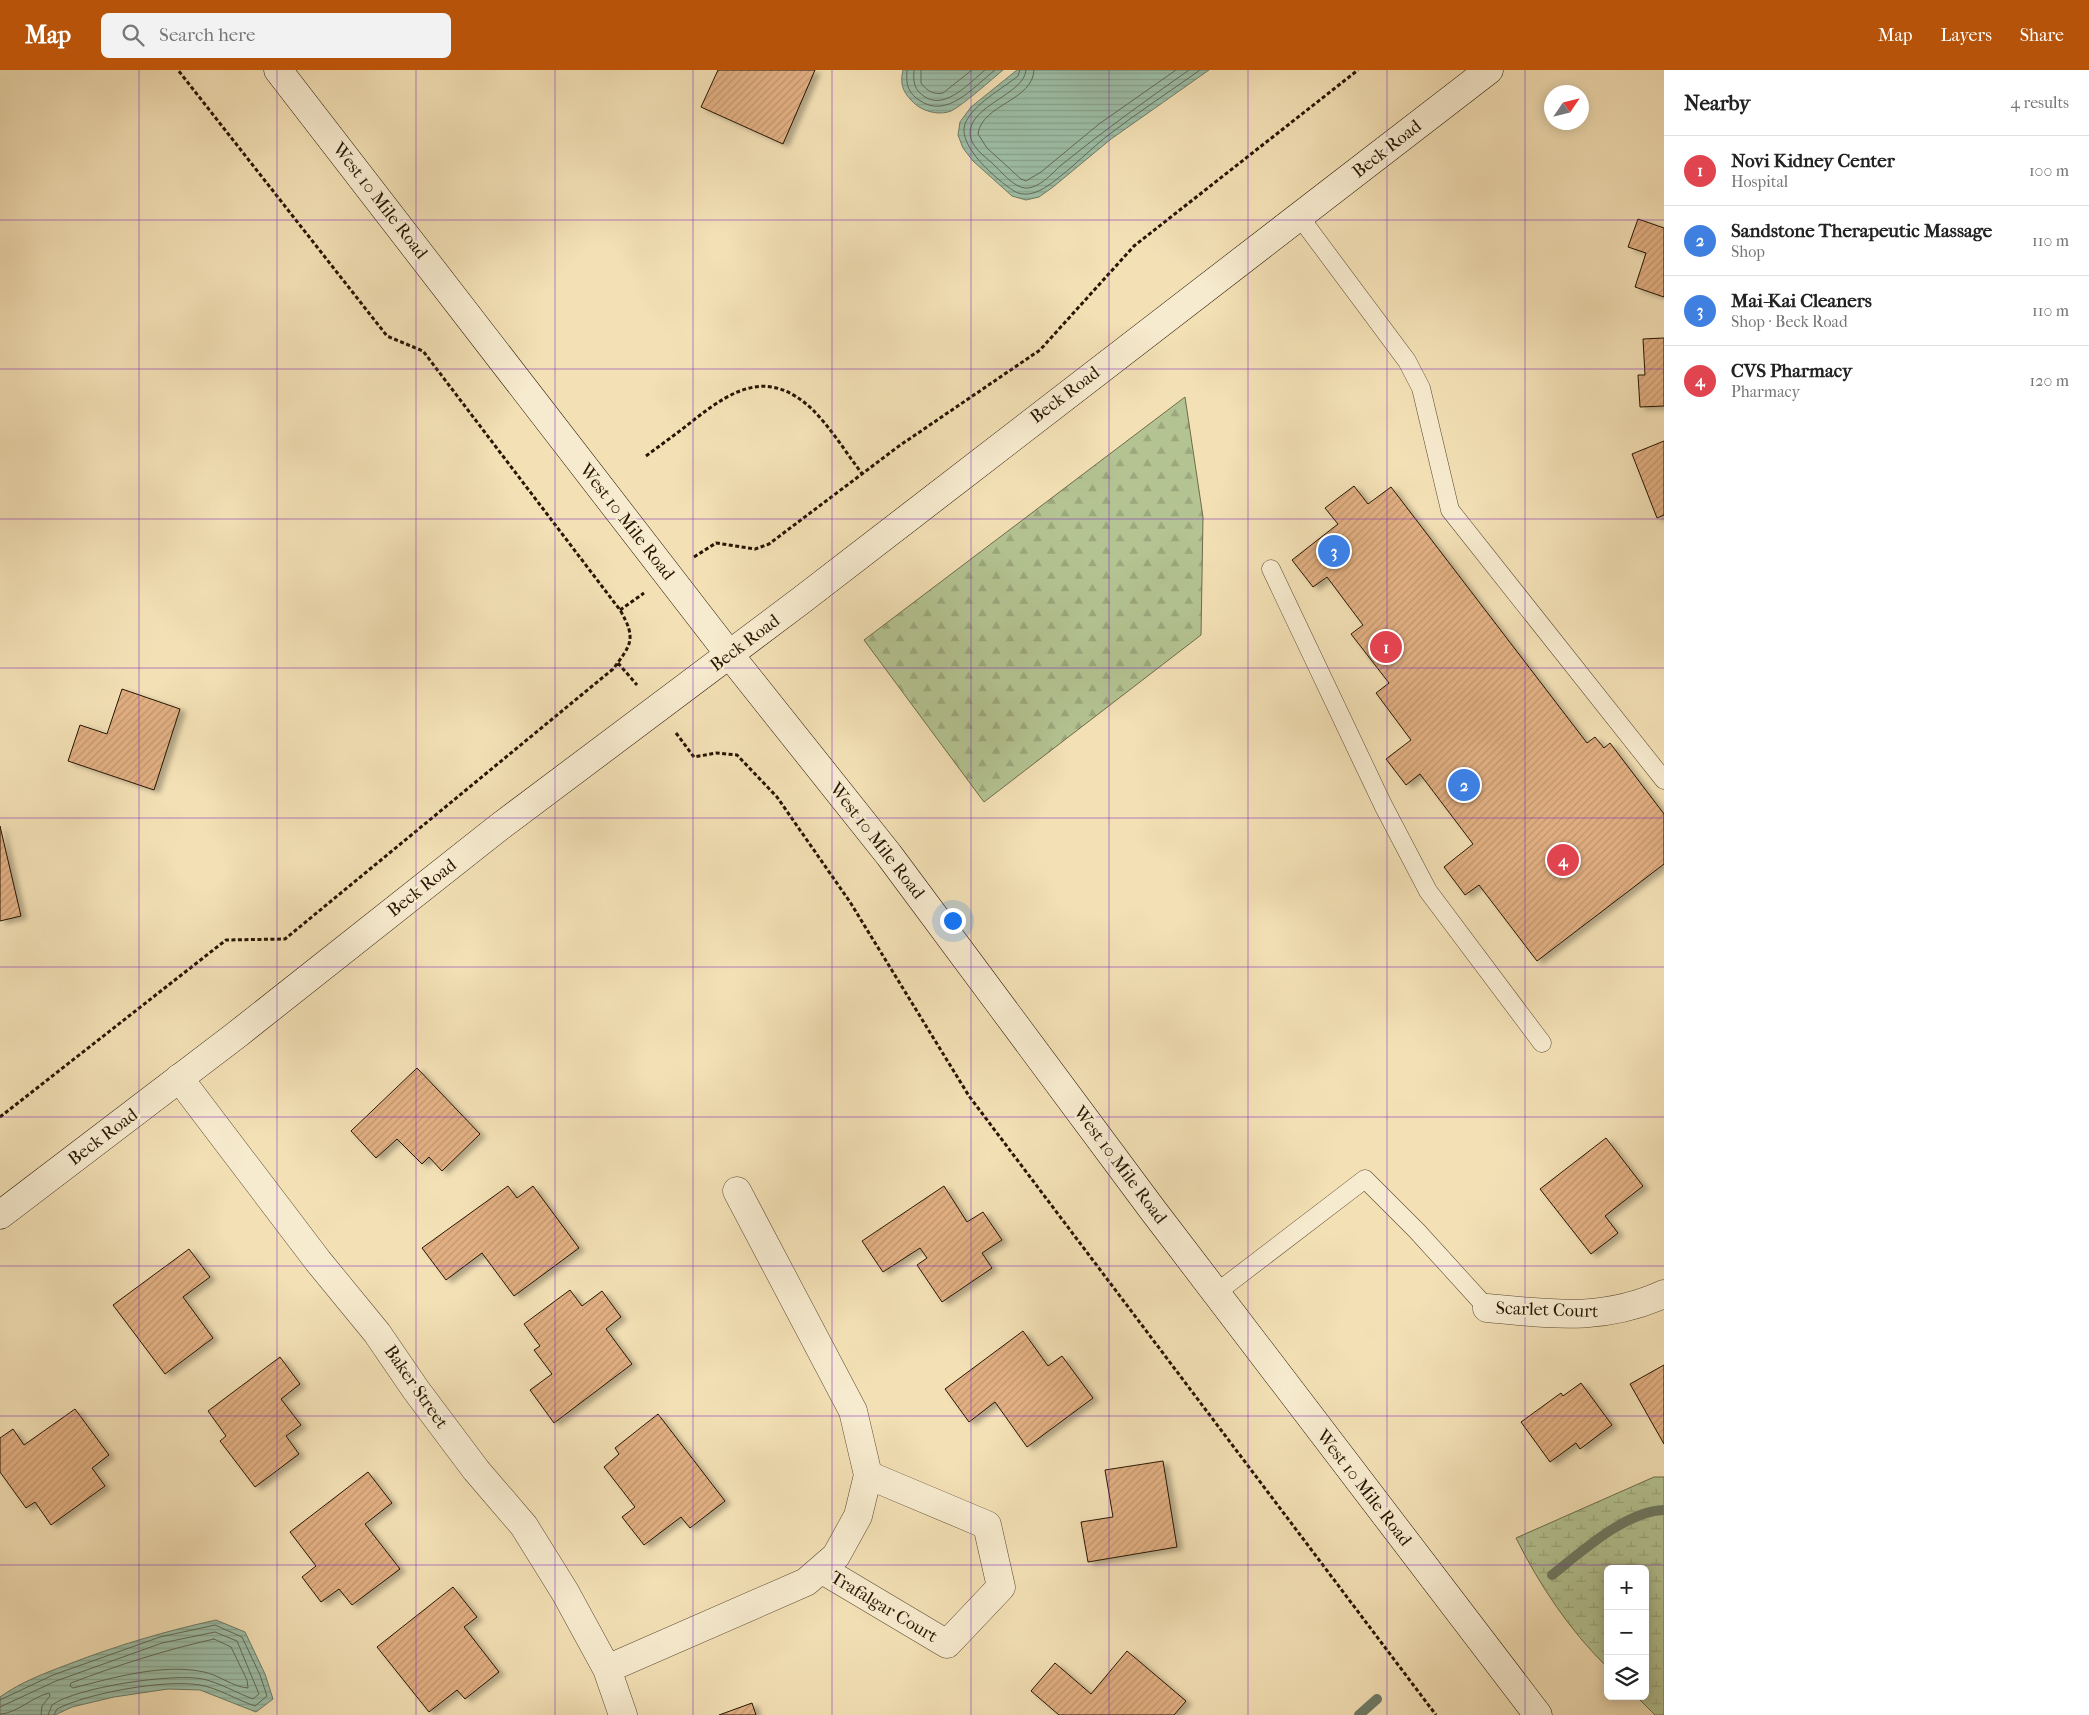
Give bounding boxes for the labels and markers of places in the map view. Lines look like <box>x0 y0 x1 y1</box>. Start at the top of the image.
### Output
pin: 3 <box>1318 532 1350 570</box>
pin: 1 <box>1370 628 1402 666</box>
pin: 2 <box>1448 766 1480 804</box>
pin: 4 <box>1547 841 1579 879</box>

